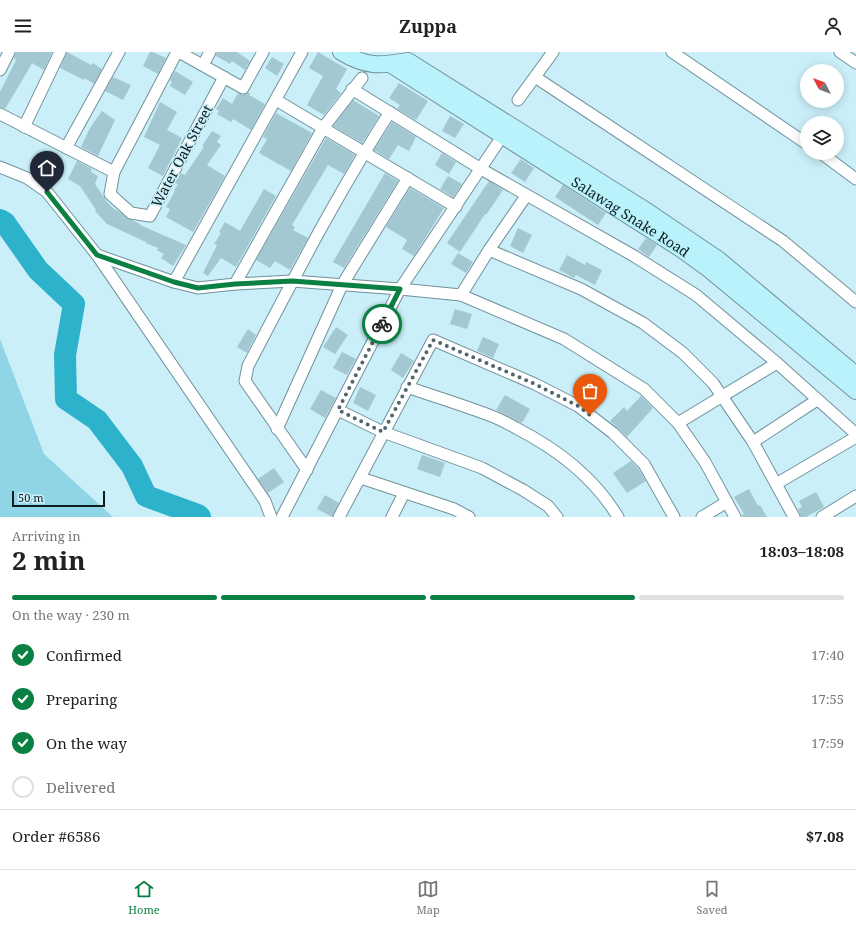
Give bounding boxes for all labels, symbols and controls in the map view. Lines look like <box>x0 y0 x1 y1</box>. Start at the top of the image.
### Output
text: Zuppa <box>399 14 457 38</box>
icon: menu <box>12 15 34 37</box>
icon: person <box>822 15 844 37</box>
north arrow <box>800 64 844 108</box>
map controls <box>800 64 844 160</box>
street label: Water Oak Street <box>147 101 217 210</box>
button: layers <box>800 116 844 160</box>
pin <box>30 151 64 192</box>
icon: home <box>36 157 58 179</box>
street label: Salawag Snake Road <box>568 172 694 261</box>
courier <box>362 304 402 344</box>
icon: bike <box>371 313 393 335</box>
pin <box>573 374 607 415</box>
icon: bag <box>579 380 601 402</box>
scale bar <box>12 489 105 508</box>
text: 50 m <box>18 490 44 505</box>
text: Arriving in <box>12 527 81 545</box>
text: 18:03–18:08 <box>760 541 844 561</box>
text: 2 min <box>12 542 86 578</box>
text: On the way · 230 m <box>12 606 130 624</box>
icon: check <box>12 644 34 666</box>
text: Confirmed <box>46 645 122 665</box>
text: 17:40 <box>811 646 844 664</box>
icon: check <box>12 688 34 710</box>
text: Preparing <box>46 689 117 709</box>
text: 17:55 <box>811 690 844 708</box>
icon: check <box>12 732 34 754</box>
text: On the way <box>46 733 127 753</box>
text: 17:59 <box>811 734 844 752</box>
text: Delivered <box>46 777 115 797</box>
text: Order #6586 <box>12 826 100 846</box>
text: $7.08 <box>806 826 844 846</box>
tab: Home <box>128 878 160 917</box>
tab: Map <box>416 878 440 917</box>
tab: Saved <box>696 878 728 917</box>

